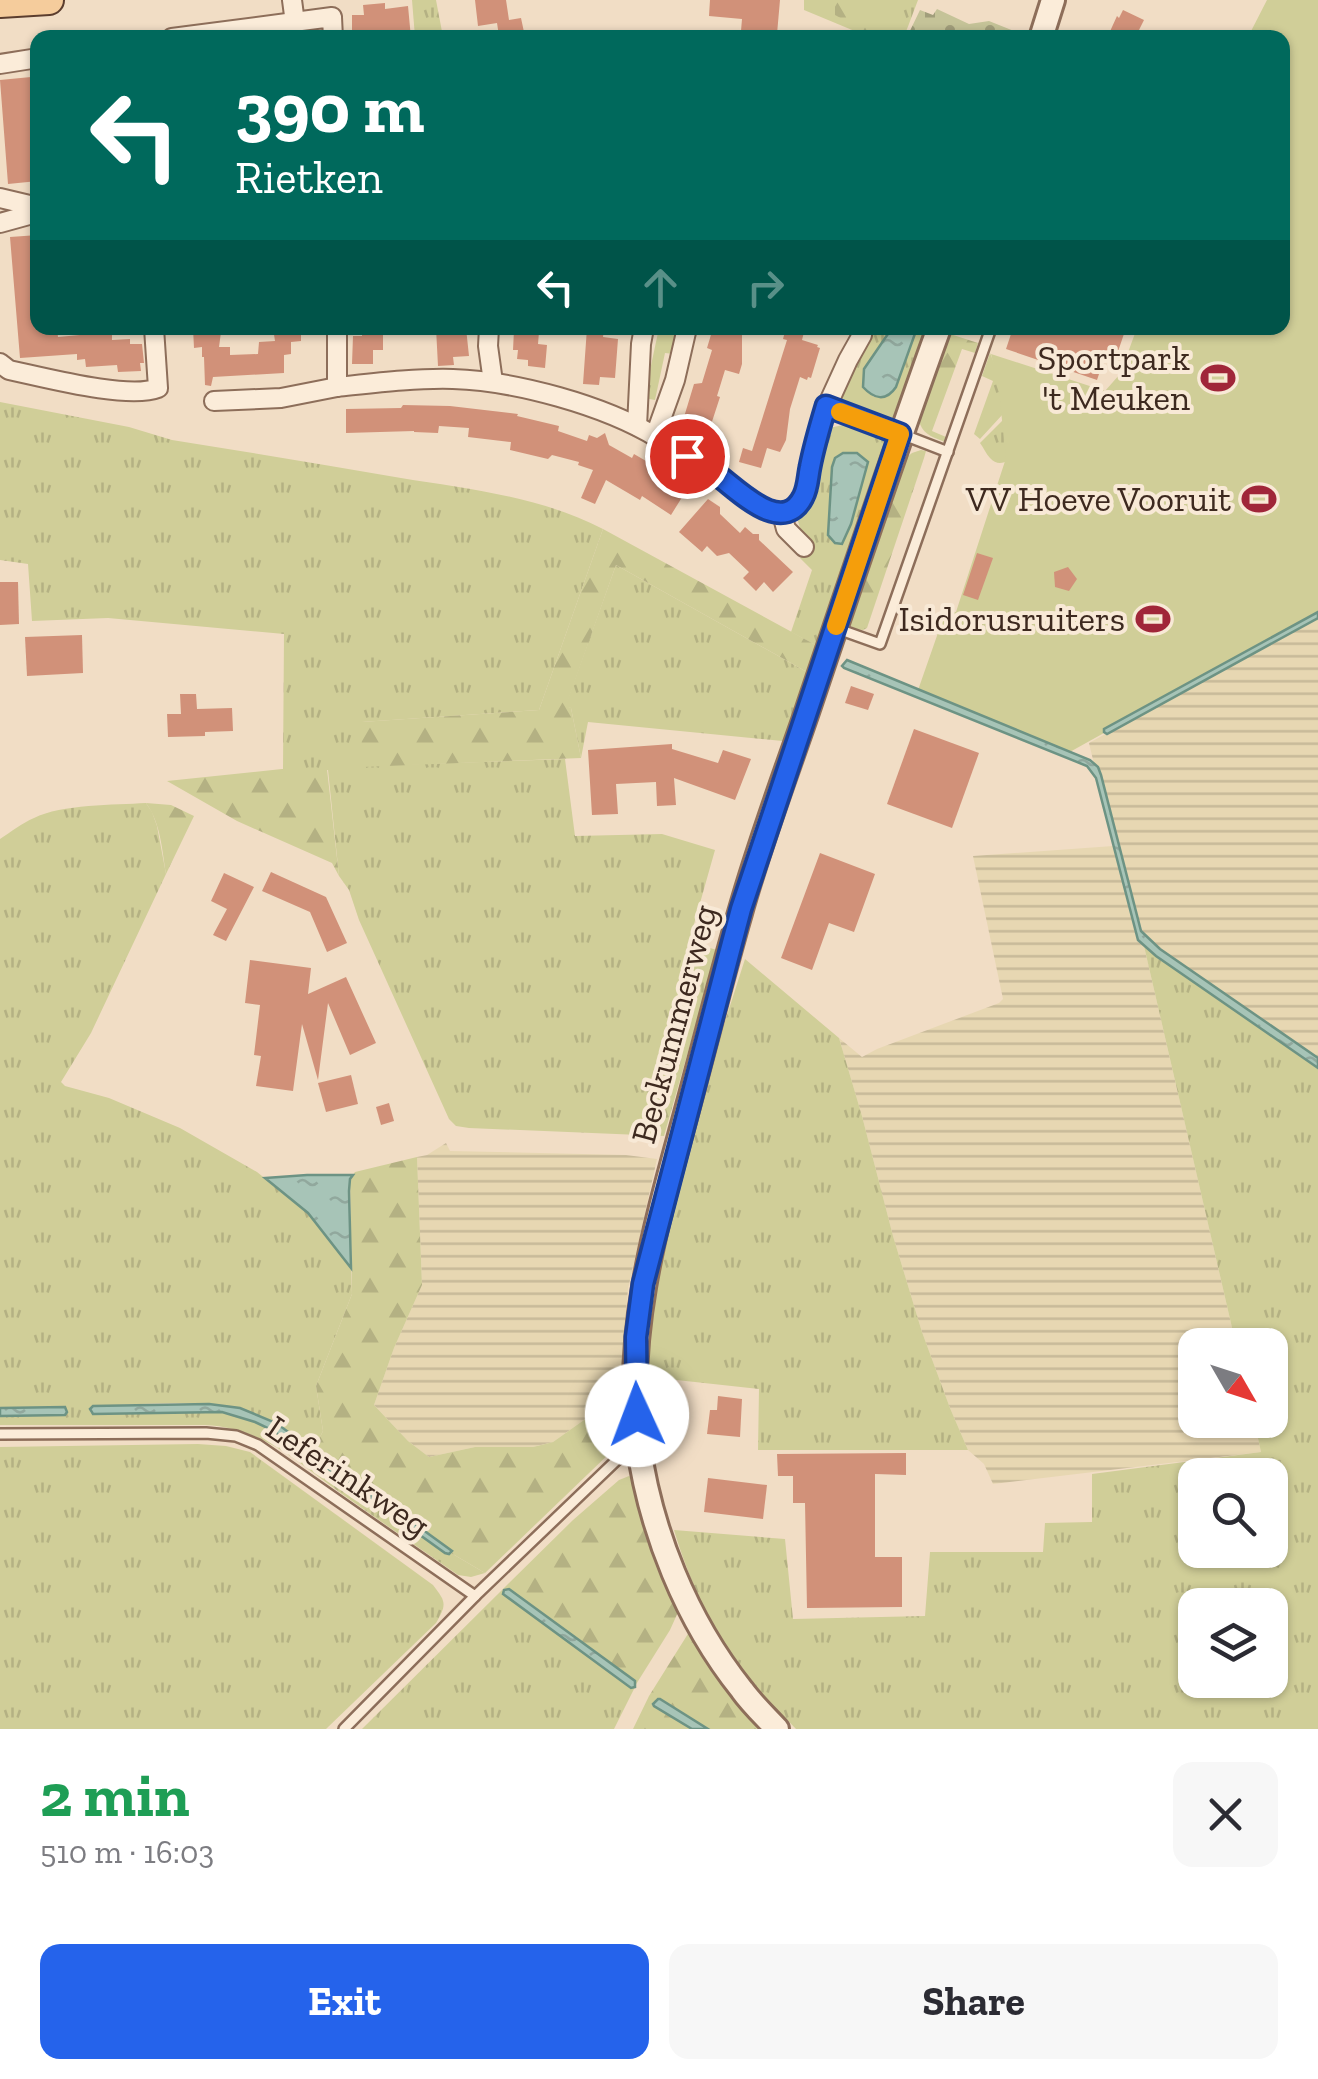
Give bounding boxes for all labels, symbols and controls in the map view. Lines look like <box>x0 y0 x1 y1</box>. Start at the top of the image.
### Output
text: 390 m <box>235 66 425 150</box>
icon: left <box>70 70 200 200</box>
text: Rietken <box>235 151 383 205</box>
icon: left <box>528 260 583 315</box>
icon: ahead <box>633 260 688 315</box>
icon: right <box>738 260 793 315</box>
place label: Sportpark 't Meuken <box>1038 337 1190 419</box>
sports icon: Sportpark 't Meuken <box>1199 359 1237 397</box>
pin <box>645 414 730 499</box>
icon: arrive <box>660 429 715 484</box>
place label: VV Hoeve Vooruit <box>965 478 1231 520</box>
sports icon: VV Hoeve Vooruit <box>1240 480 1278 518</box>
place label: Isidorusruiters <box>898 598 1125 640</box>
sports icon: Isidorusruiters <box>1134 600 1172 638</box>
street label: Beckummerweg <box>622 900 726 1148</box>
north arrow <box>1178 1328 1288 1438</box>
map controls <box>1178 1328 1288 1698</box>
position arrow <box>585 1363 689 1467</box>
street label: Leferinkweg <box>258 1406 438 1546</box>
button: search <box>1178 1458 1288 1568</box>
button: layers <box>1178 1588 1288 1698</box>
text: 2 min <box>40 1759 190 1831</box>
button: close <box>1173 1762 1278 1867</box>
text: 510 m · 16:03 <box>40 1833 214 1871</box>
button: Exit <box>40 1944 649 2059</box>
button: Share <box>669 1944 1278 2059</box>

